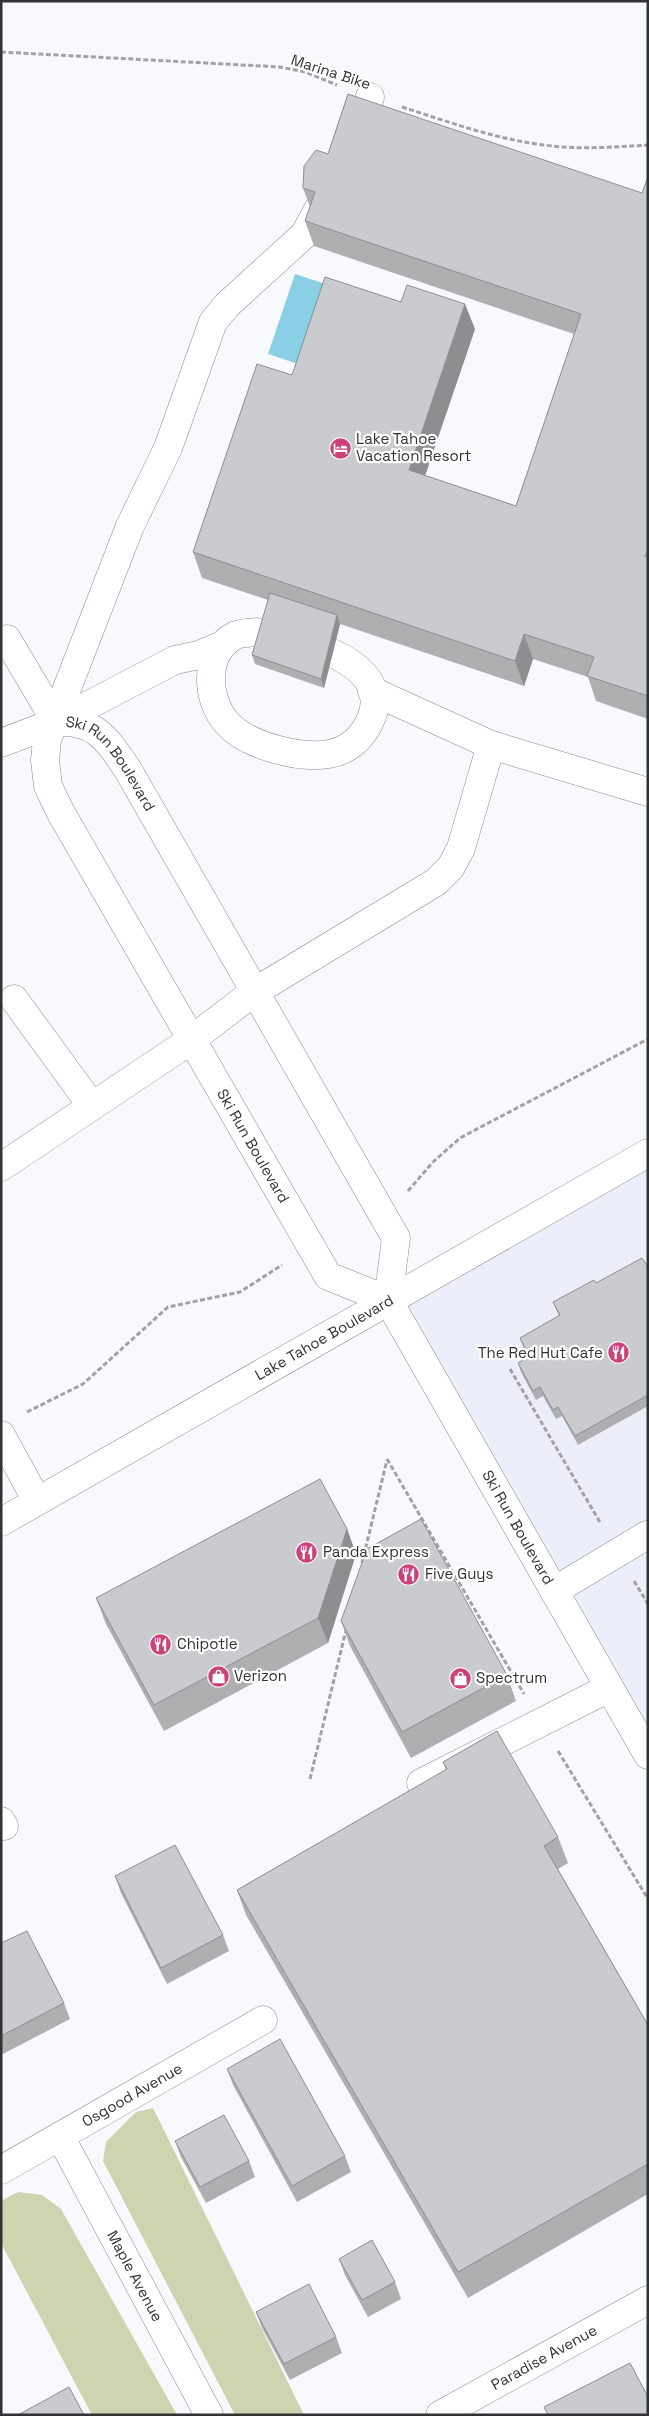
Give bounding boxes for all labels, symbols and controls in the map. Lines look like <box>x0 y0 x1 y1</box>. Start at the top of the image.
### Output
street label: Marina Bike <box>289 50 374 93</box>
place label: Lake Tahoe Vacation Resort <box>356 429 471 465</box>
hotel icon: Lake Tahoe Vacation Resort <box>328 436 352 460</box>
street label: Ski Run Boulevard <box>65 712 160 814</box>
street label: Ski Run Boulevard <box>213 1085 294 1206</box>
street label: Lake Tahoe Boulevard <box>251 1290 397 1384</box>
restaurant icon: The Red Hut Cafe <box>607 1341 631 1365</box>
place label: The Red Hut Cafe <box>478 1343 603 1362</box>
street label: Ski Run Boulevard <box>478 1467 559 1588</box>
restaurant icon: Panda Express <box>295 1540 319 1564</box>
place label: Panda Express <box>323 1542 429 1561</box>
restaurant icon: Five Guys <box>397 1562 421 1586</box>
place label: Five Guys <box>425 1564 494 1583</box>
restaurant icon: Chipotle <box>149 1632 173 1656</box>
place label: Chipotle <box>177 1634 238 1653</box>
shop icon: Verizon <box>206 1664 230 1688</box>
place label: Verizon <box>234 1666 287 1685</box>
shop icon: Spectrum <box>448 1666 472 1690</box>
place label: Spectrum <box>476 1668 547 1687</box>
street label: Osgood Avenue <box>78 2058 185 2131</box>
street label: Maple Avenue <box>103 2227 167 2325</box>
street label: Paradise Avenue <box>488 2320 600 2394</box>

